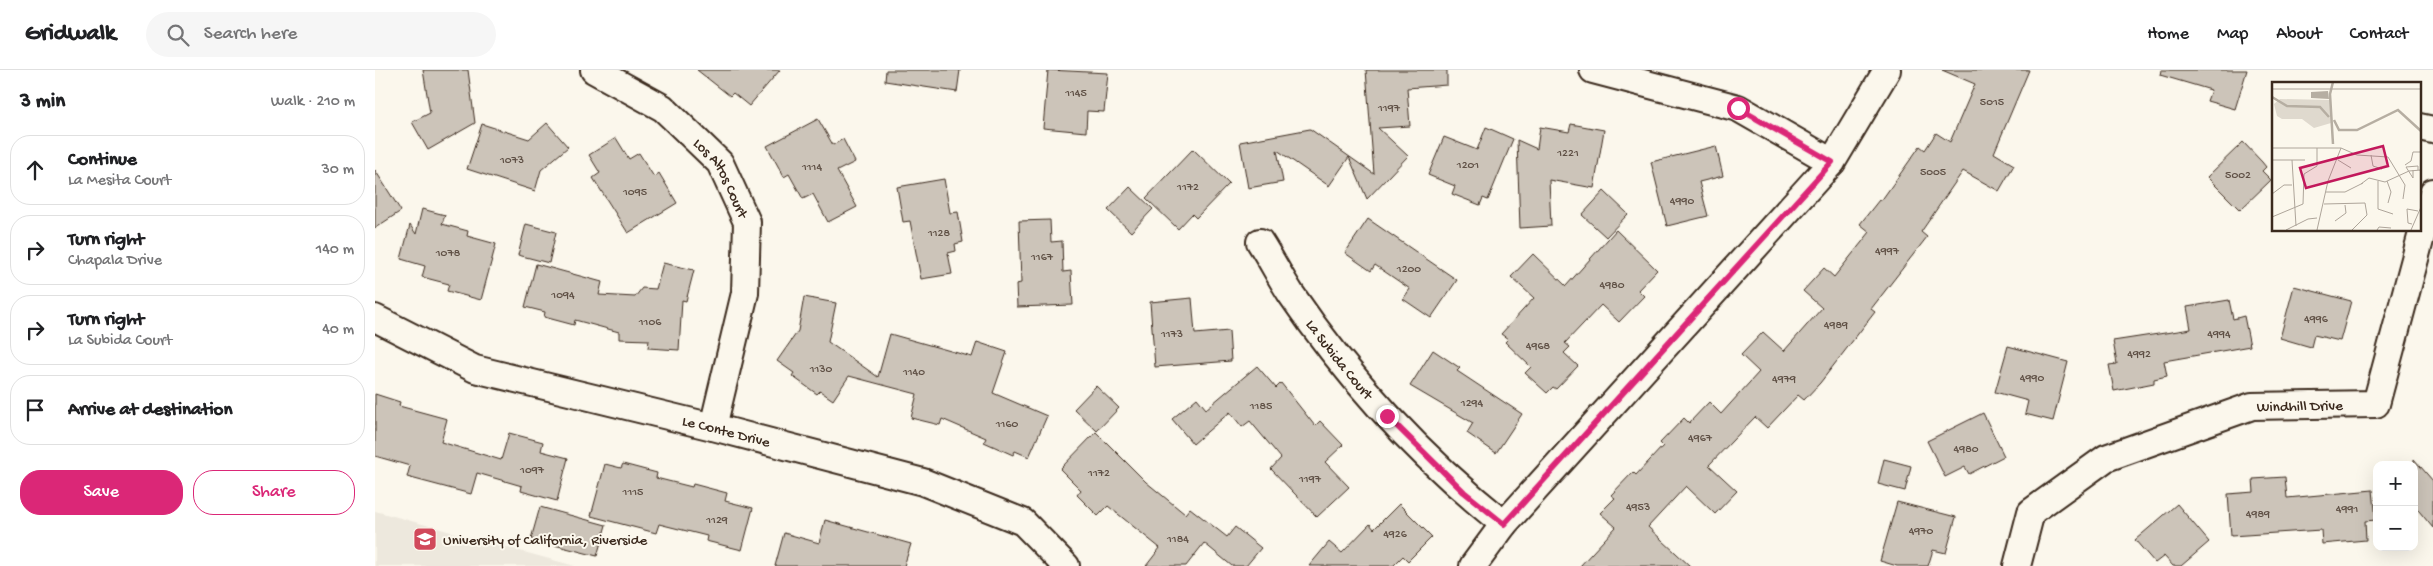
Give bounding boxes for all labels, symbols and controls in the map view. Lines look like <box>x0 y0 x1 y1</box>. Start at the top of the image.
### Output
search box <box>146 12 496 57</box>
text: Gridwalk <box>25 20 116 49</box>
icon: search <box>164 21 192 49</box>
text: Search here <box>204 23 297 46</box>
text: Home <box>2147 24 2189 45</box>
text: Map <box>2217 24 2248 45</box>
text: About <box>2276 24 2322 45</box>
text: Contact <box>2350 24 2408 45</box>
inset map <box>2272 82 2421 231</box>
house number: 1145 <box>1064 87 1087 101</box>
text: 3 min <box>20 90 65 115</box>
text: Walk · 210 m <box>271 93 355 112</box>
house number: 5015 <box>1980 96 2004 110</box>
route start <box>1727 97 1750 120</box>
house number: 1197 <box>1377 102 1401 116</box>
street label: Los Altos Court <box>689 135 752 223</box>
house number: 1221 <box>1556 147 1579 161</box>
text: Continue <box>68 149 137 172</box>
house number: 1073 <box>499 154 524 168</box>
icon: ahead <box>21 156 49 184</box>
house number: 1201 <box>1456 159 1479 173</box>
text: 30 m <box>321 161 354 180</box>
house number: 1114 <box>801 161 822 175</box>
house number: 5005 <box>1920 166 1946 180</box>
house number: 5002 <box>2225 169 2251 183</box>
text: La Mesita Court <box>68 172 171 191</box>
house number: 1172 <box>1176 181 1199 195</box>
house number: 1095 <box>622 186 647 200</box>
house number: 4990 <box>1670 195 1694 209</box>
house number: 1128 <box>927 227 950 241</box>
text: Turn right <box>68 229 144 252</box>
icon: right <box>21 236 49 264</box>
text: 140 m <box>316 241 354 260</box>
house number: 4997 <box>1875 245 1900 259</box>
house number: 1078 <box>435 247 461 261</box>
house number: 1167 <box>1030 251 1054 265</box>
text: Chapala Drive <box>68 252 162 271</box>
house number: 1200 <box>1396 263 1421 277</box>
house number: 4980 <box>1599 279 1625 293</box>
house number: 1094 <box>550 289 575 303</box>
text: Turn right <box>68 309 144 332</box>
house number: 4996 <box>2304 313 2329 327</box>
icon: right <box>21 316 49 344</box>
house number: 1106 <box>638 316 662 330</box>
street label: La Subida Court <box>1301 317 1377 406</box>
house number: 4989 <box>1824 319 1848 333</box>
text: 40 m <box>322 321 354 340</box>
house number: 1173 <box>1160 328 1183 342</box>
house number: 4994 <box>2207 328 2231 342</box>
text: La Subida Court <box>68 332 172 351</box>
house number: 4968 <box>1526 340 1551 354</box>
house number: 4992 <box>2127 348 2151 362</box>
house number: 1130 <box>809 363 833 377</box>
house number: 1140 <box>902 366 925 380</box>
house number: 4990 <box>2020 372 2044 386</box>
house number: 4979 <box>1772 373 1796 387</box>
icon: arrive <box>21 396 49 424</box>
house number: 1294 <box>1460 397 1484 411</box>
street label: Windhill Drive <box>2257 398 2343 417</box>
text: Arrive at destination <box>68 399 232 422</box>
house number: 1185 <box>1249 400 1272 414</box>
route end <box>1376 405 1399 428</box>
street label: Le Conte Drive <box>680 413 772 453</box>
house number: 1160 <box>995 418 1018 432</box>
house number: 4967 <box>1688 432 1713 446</box>
house number: 4980 <box>1953 443 1979 457</box>
map controls <box>2373 461 2418 551</box>
button: + <box>2373 461 2418 506</box>
house number: 1097 <box>519 464 545 478</box>
house number: 1172 <box>1087 467 1110 481</box>
button: Save <box>20 470 183 515</box>
button: Share <box>193 470 355 515</box>
house number: 1197 <box>1298 473 1322 487</box>
house number: 1115 <box>622 486 643 500</box>
house number: 4953 <box>1626 501 1650 515</box>
house number: 4991 <box>2336 503 2358 517</box>
button: − <box>2373 506 2418 551</box>
house number: 4989 <box>2246 508 2270 522</box>
house number: 1129 <box>705 514 728 528</box>
house number: 4970 <box>1909 525 1934 539</box>
school or university icon: University of California, Riverside <box>412 526 438 552</box>
house number: 4926 <box>1383 528 1408 542</box>
place label: University of California, Riverside <box>443 532 647 550</box>
house number: 1184 <box>1166 533 1189 547</box>

